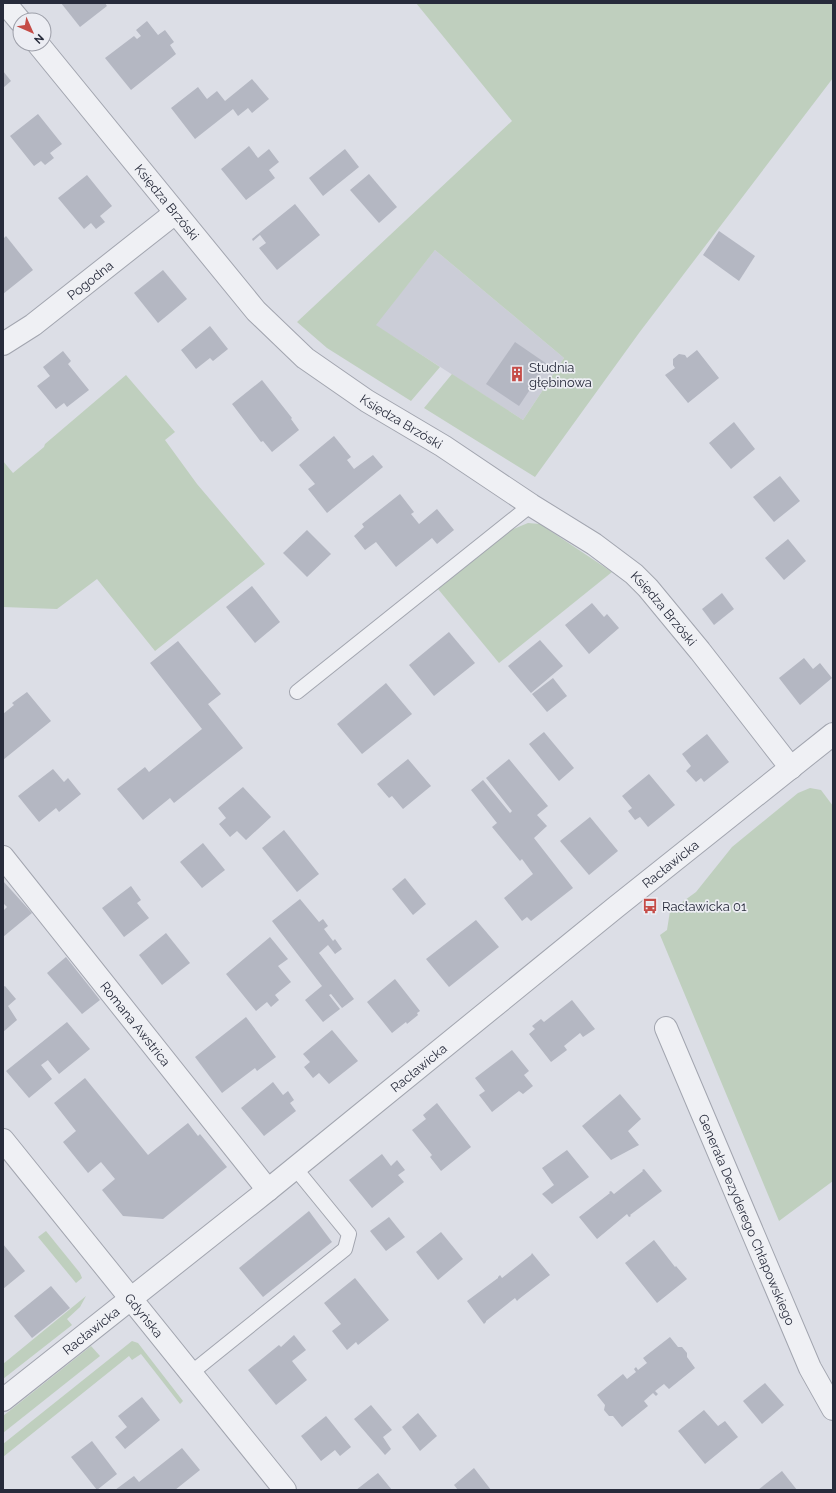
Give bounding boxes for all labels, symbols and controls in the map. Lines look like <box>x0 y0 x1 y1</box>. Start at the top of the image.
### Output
north arrow <box>12 12 52 52</box>
text: N <box>31 31 46 46</box>
street label: Księdza Brzóski <box>131 161 202 243</box>
street label: Pogodna <box>64 258 116 303</box>
place label: Studnia głębinowa <box>529 360 592 390</box>
building icon: Studnia głębinowa <box>508 365 526 383</box>
street label: Księdza Brzóski <box>357 391 445 452</box>
street label: Księdza Brzóski <box>628 568 700 649</box>
street label: Racławicka <box>639 837 702 891</box>
bus stop icon: Racławicka 01 <box>641 897 659 915</box>
place label: Racławicka 01 <box>662 899 747 914</box>
street label: Romana Awstrica <box>97 979 173 1069</box>
street label: Racławicka <box>388 1041 450 1095</box>
street label: Generała Dezyderego Chłapowskiego <box>695 1112 798 1328</box>
street label: Gdyńska <box>122 1290 166 1341</box>
street label: Racławicka <box>60 1304 122 1358</box>

